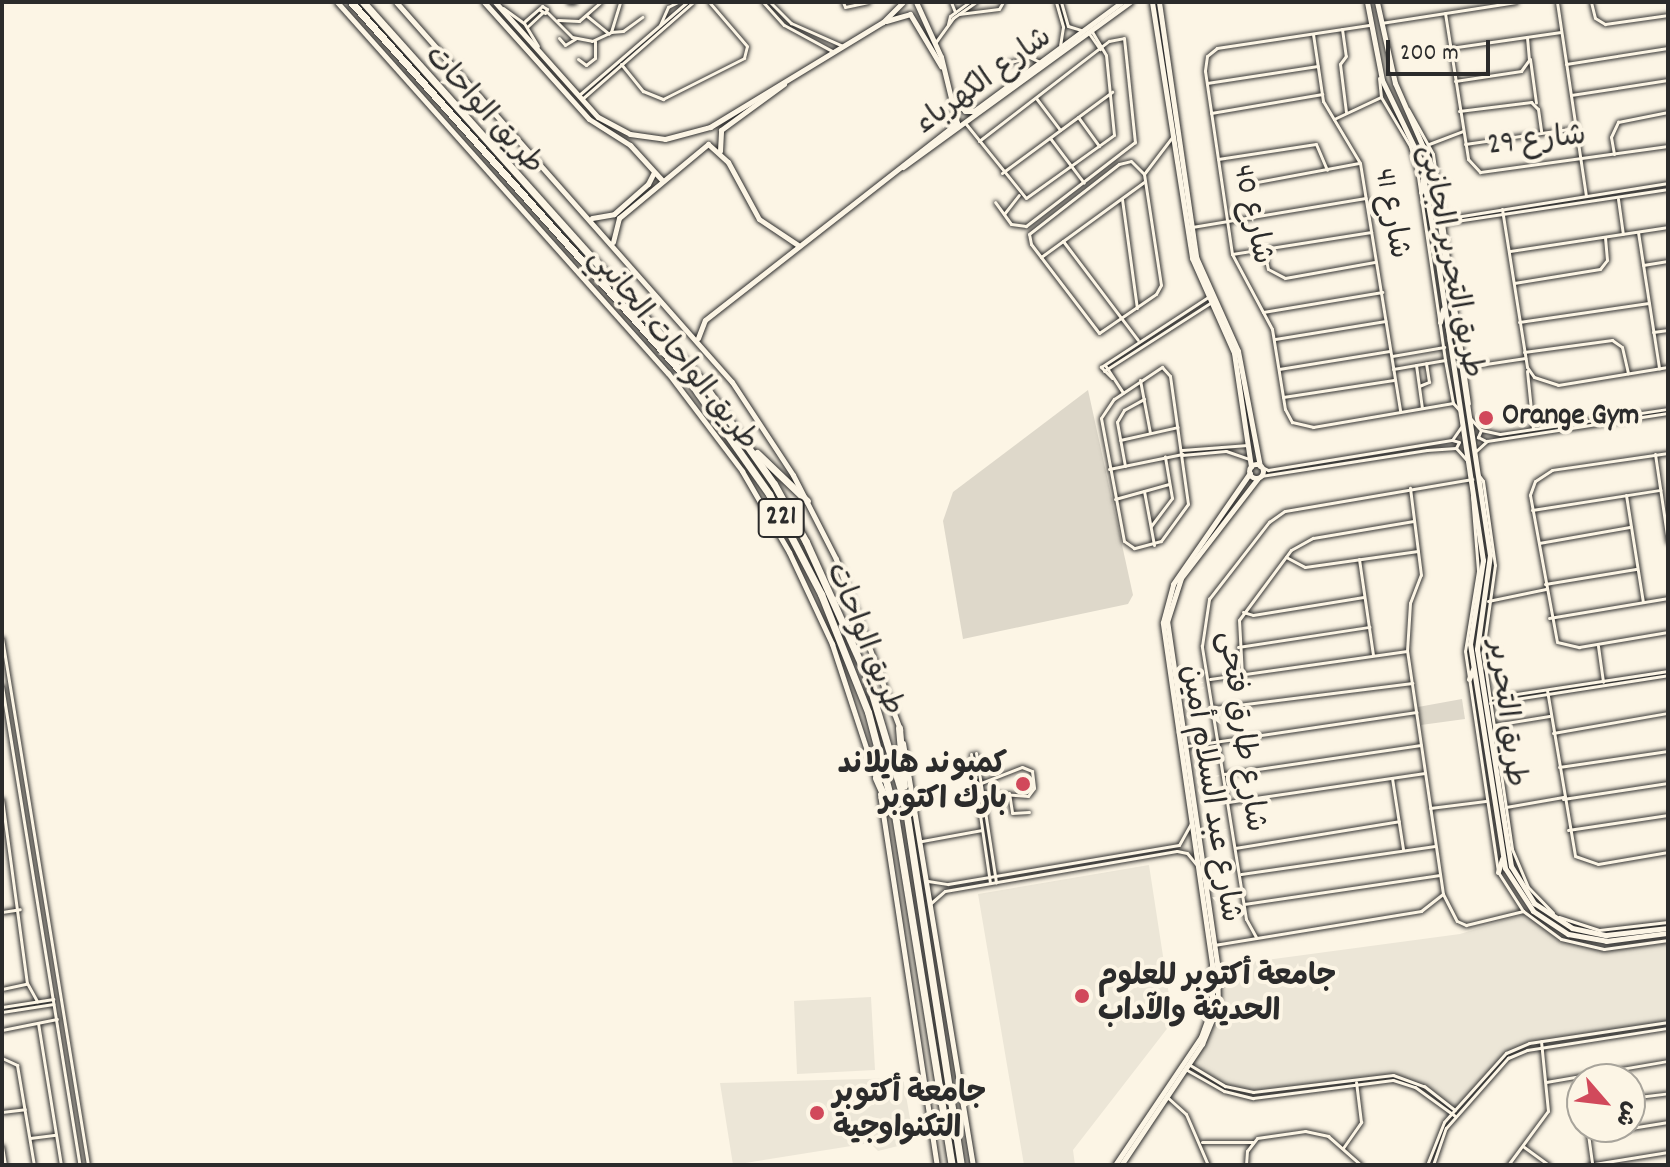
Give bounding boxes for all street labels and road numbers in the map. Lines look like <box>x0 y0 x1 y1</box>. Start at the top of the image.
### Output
street label: شارع الكهرباء <box>910 21 1060 145</box>
street label: طريق الواحات <box>415 40 549 184</box>
street label: شارع 29 <box>1486 120 1588 166</box>
street label: طريق التحرير الجانبى <box>1408 142 1488 382</box>
street label: شارع 40 <box>1222 162 1278 268</box>
street label: شارع 41 <box>1363 166 1415 262</box>
street label: طريق الواحات الجانبي <box>578 242 764 460</box>
road number: 221 <box>757 494 805 542</box>
street label: طريق الواحات <box>815 559 909 721</box>
street label: شارع طارق فتحى <box>1207 629 1271 835</box>
street label: طريق التحرير <box>1477 639 1531 789</box>
street label: شارع عبد السلام أمين <box>1170 663 1246 925</box>

